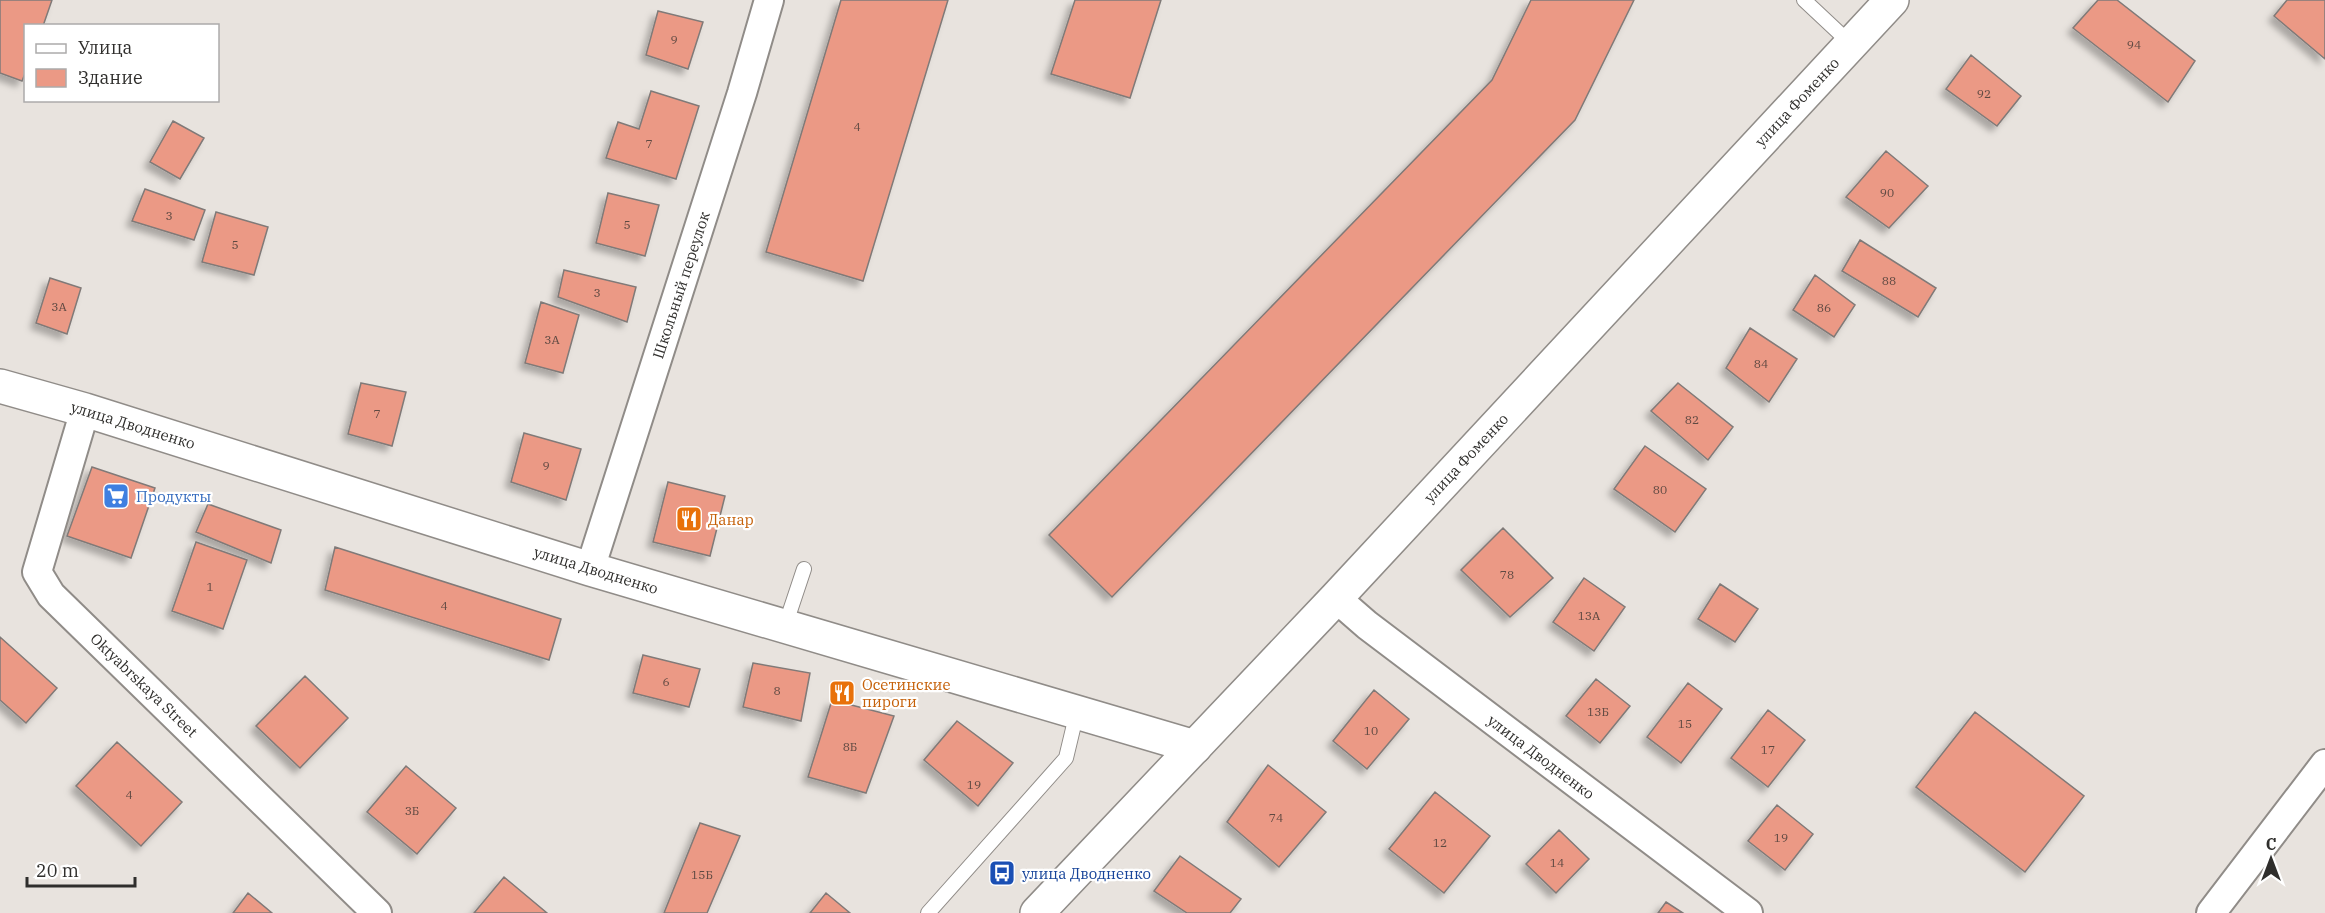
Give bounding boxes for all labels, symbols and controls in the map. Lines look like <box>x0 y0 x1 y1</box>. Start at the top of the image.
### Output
legend <box>24 24 219 102</box>
house number: 9 <box>670 32 678 47</box>
text: Улица <box>78 36 133 59</box>
house number: 94 <box>2127 37 2141 52</box>
street label: улица Фоменко <box>1751 53 1843 151</box>
text: Здание <box>78 66 143 89</box>
house number: 92 <box>1977 86 1991 101</box>
house number: 4 <box>853 119 861 134</box>
house number: 7 <box>645 136 653 151</box>
house number: 90 <box>1880 185 1894 200</box>
house number: 3 <box>165 208 173 223</box>
street label: Школьный переулок <box>648 209 714 361</box>
house number: 5 <box>623 217 631 232</box>
house number: 5 <box>231 237 239 252</box>
house number: 88 <box>1882 273 1896 288</box>
house number: 3 <box>593 285 601 300</box>
house number: 3А <box>51 299 67 314</box>
house number: 86 <box>1817 300 1831 315</box>
house number: 3А <box>544 332 560 347</box>
house number: 84 <box>1754 356 1768 371</box>
street label: улица Дводненко <box>69 397 197 453</box>
house number: 7 <box>373 406 381 421</box>
street label: улица Фоменко <box>1420 409 1512 507</box>
house number: 82 <box>1685 412 1699 427</box>
house number: 9 <box>542 458 550 473</box>
supermarket icon: Продукты <box>101 481 131 511</box>
house number: 80 <box>1653 482 1667 497</box>
place label: Продукты <box>136 487 211 506</box>
restaurant icon: Данар <box>674 504 704 534</box>
place label: Данар <box>708 510 754 529</box>
street label: улица Дводненко <box>532 542 660 598</box>
house number: 78 <box>1500 567 1514 582</box>
house number: 1 <box>206 579 214 594</box>
house number: 4 <box>440 598 448 613</box>
house number: 13А <box>1578 608 1601 623</box>
street label: Oktyabrskaya Street <box>86 629 202 741</box>
house number: 6 <box>662 674 670 689</box>
place label: Осетинские пироги <box>862 675 950 711</box>
restaurant icon: Осетинские пироги <box>827 678 857 708</box>
house number: 8 <box>773 683 781 698</box>
house number: 13Б <box>1587 704 1609 719</box>
street label: улица Дводненко <box>1484 711 1598 803</box>
house number: 15 <box>1678 716 1692 731</box>
house number: 10 <box>1364 723 1378 738</box>
house number: 8Б <box>843 739 857 754</box>
house number: 17 <box>1761 742 1775 757</box>
house number: 19 <box>967 777 981 792</box>
house number: 4 <box>125 787 133 802</box>
house number: 3Б <box>405 803 419 818</box>
house number: 74 <box>1269 810 1283 825</box>
north arrow <box>2241 829 2301 889</box>
house number: 19 <box>1774 830 1788 845</box>
text: С <box>2266 834 2276 854</box>
house number: 12 <box>1433 835 1447 850</box>
scale bar <box>27 850 135 888</box>
house number: 14 <box>1550 855 1564 870</box>
bus stop icon: улица Дводненко <box>987 858 1017 888</box>
text: 20 m <box>36 859 79 882</box>
place label: улица Дводненко <box>1022 864 1151 883</box>
house number: 15Б <box>691 867 713 882</box>

